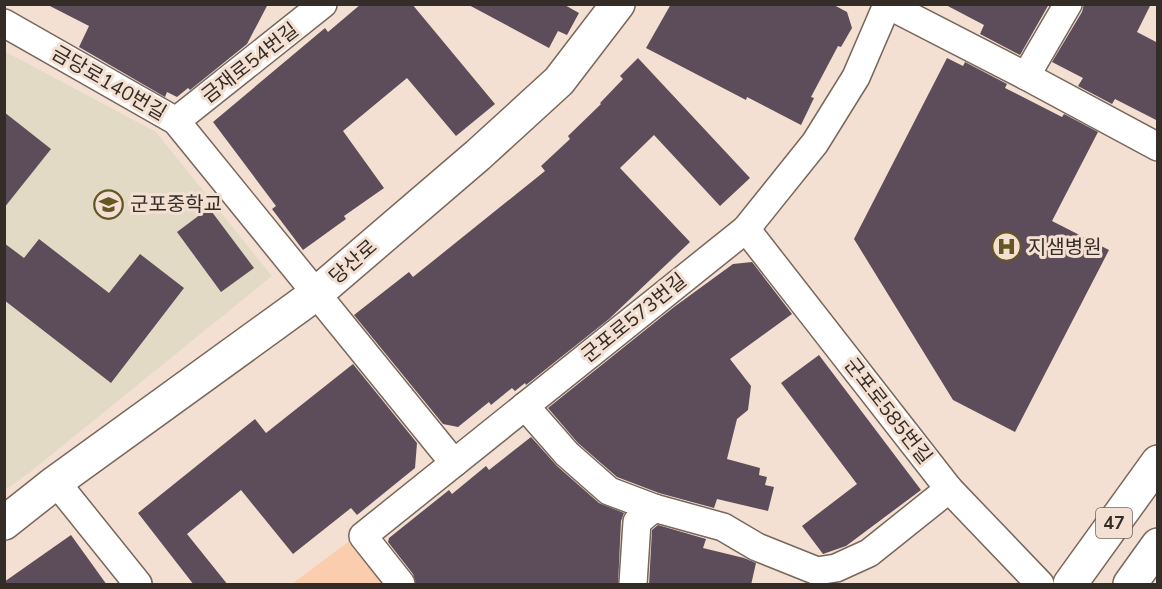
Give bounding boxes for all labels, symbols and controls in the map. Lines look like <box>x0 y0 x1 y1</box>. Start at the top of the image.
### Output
street label: 금재로54번길 <box>196 17 304 109</box>
street label: 금당로140번길 <box>47 39 171 127</box>
school or university icon: 군포중학교 <box>93 188 125 220</box>
place label: 군포중학교 <box>130 191 222 218</box>
hospital icon: 지샘병원 <box>991 231 1023 263</box>
street label: 당산로 <box>323 234 383 290</box>
place label: 지샘병원 <box>1028 234 1102 261</box>
street label: 군포로573번길 <box>576 267 692 369</box>
street label: 군포로585번길 <box>838 352 938 470</box>
road number: 47 <box>1096 508 1132 538</box>

